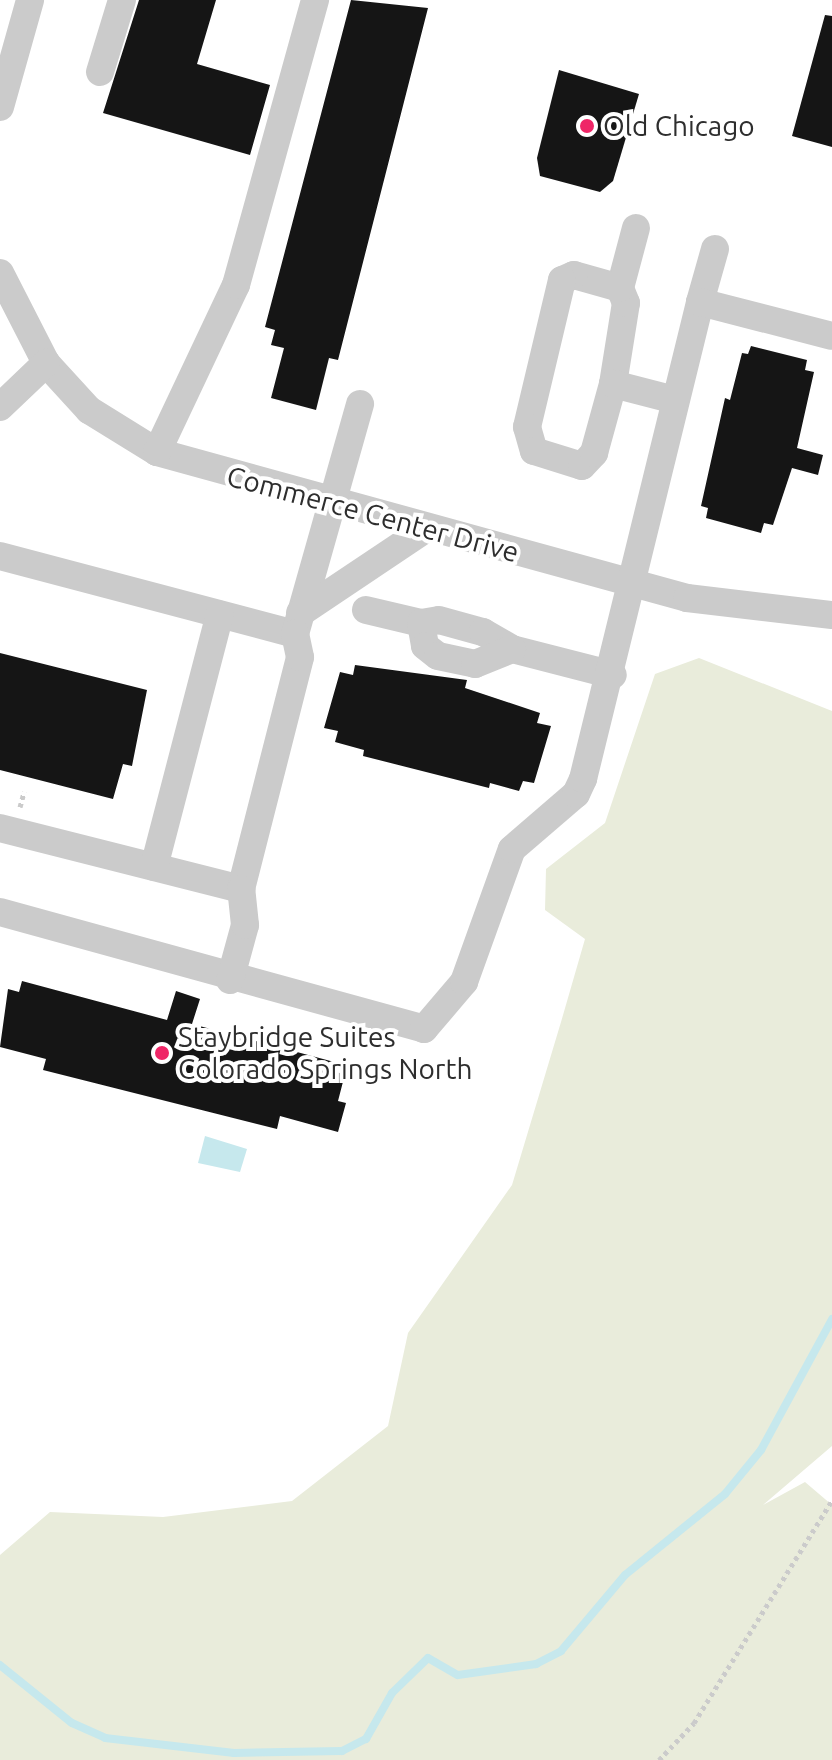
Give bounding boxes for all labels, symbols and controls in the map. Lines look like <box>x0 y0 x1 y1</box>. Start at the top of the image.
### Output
place label: Old Chicago <box>603 109 755 143</box>
marker: Old Chicago <box>578 117 596 135</box>
street label: Commerce Center Drive <box>223 459 523 569</box>
place label: Staybridge Suites Colorado Springs North <box>178 1020 472 1086</box>
marker: Staybridge Suites Colorado Springs North <box>153 1044 171 1062</box>

